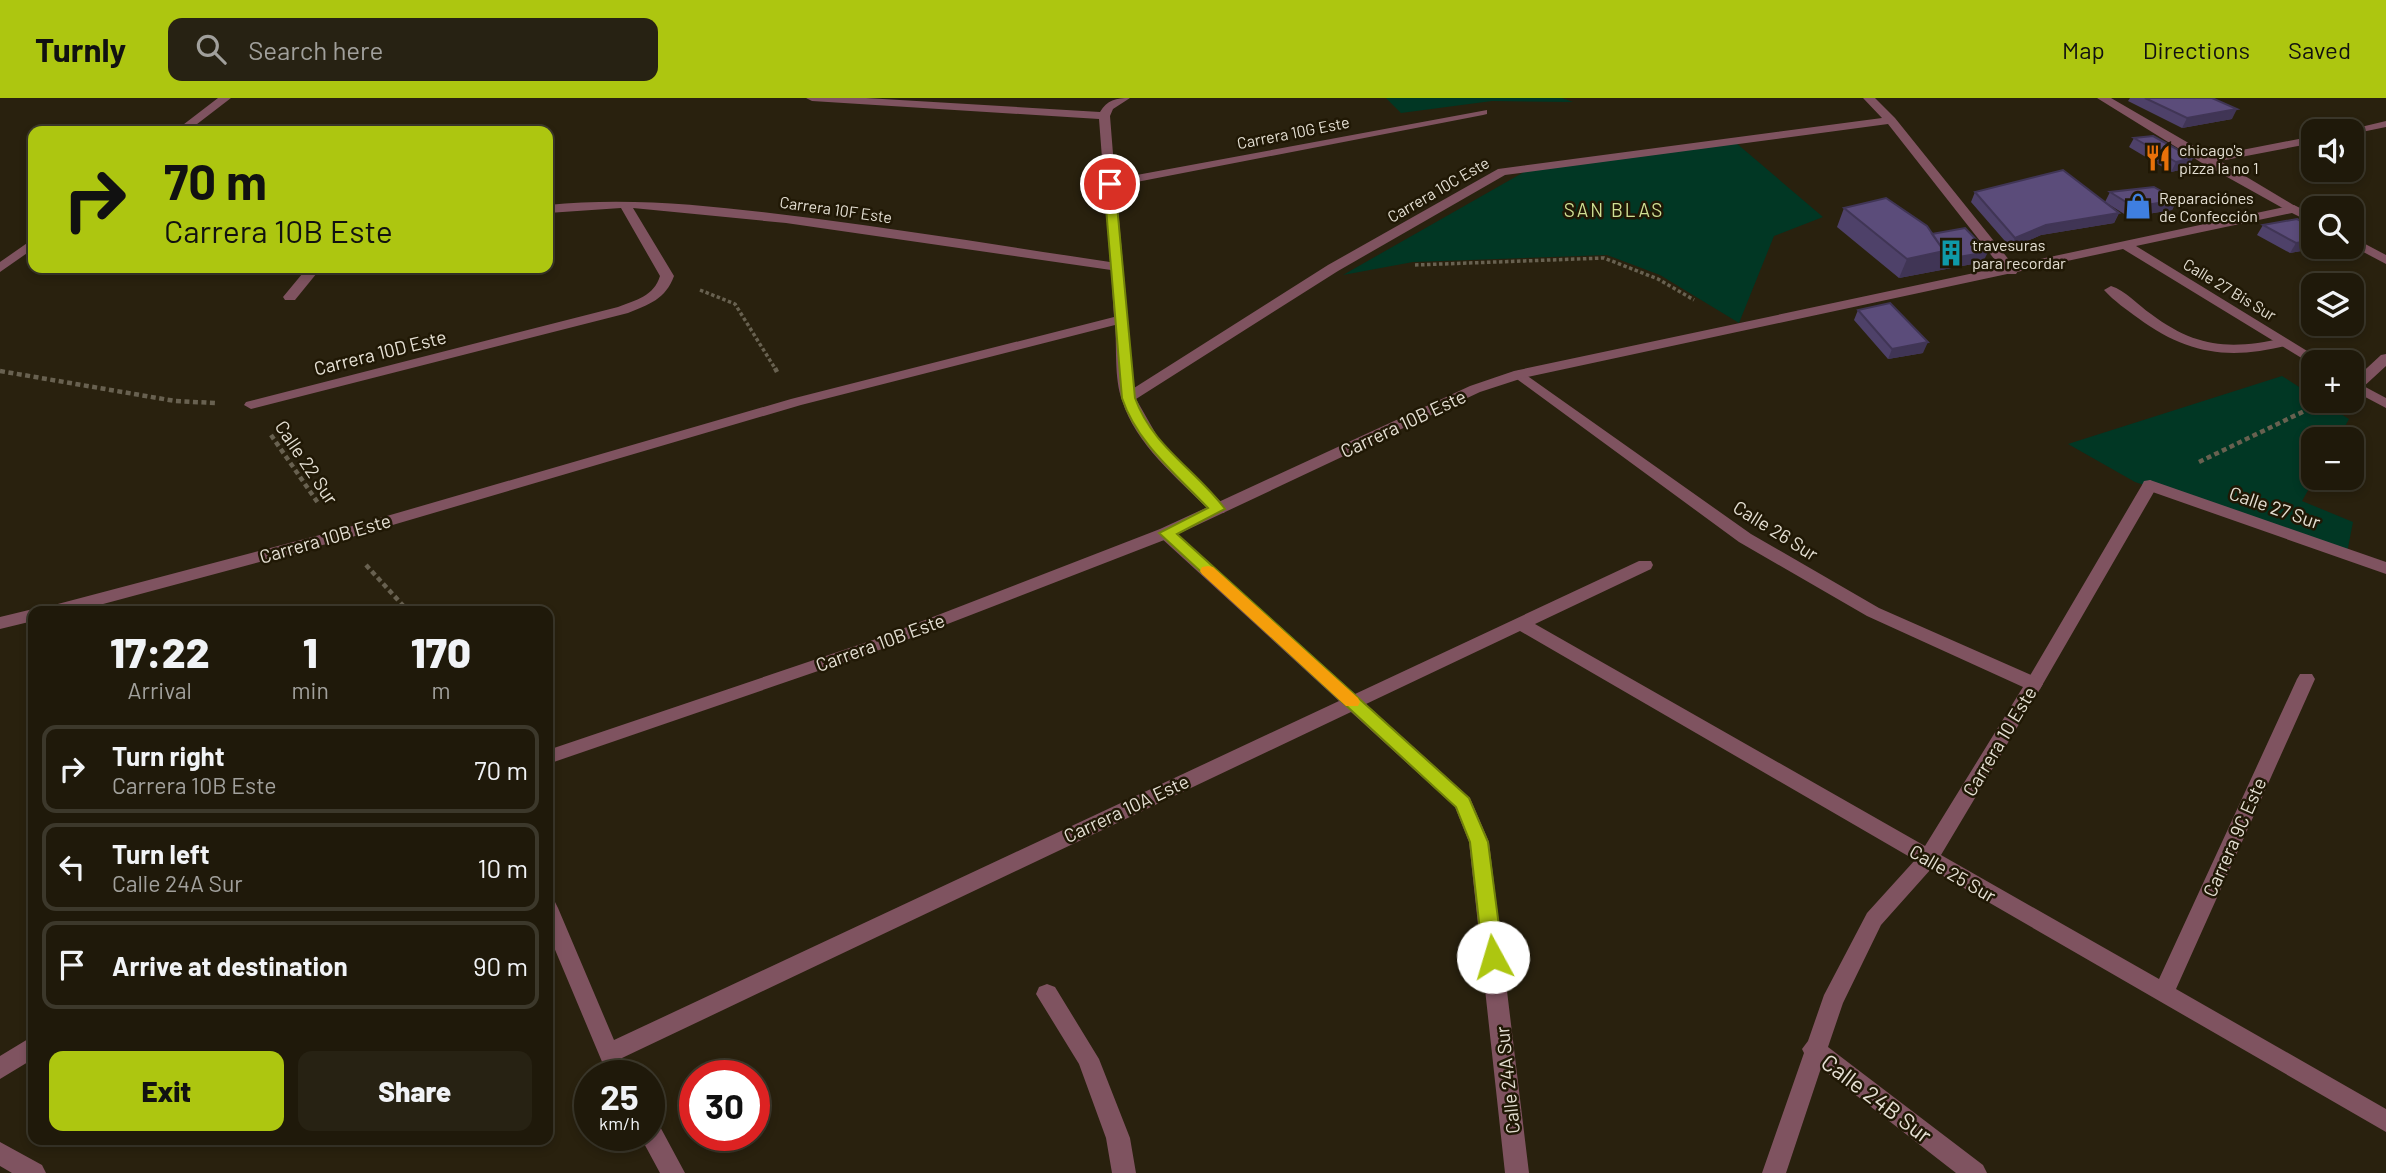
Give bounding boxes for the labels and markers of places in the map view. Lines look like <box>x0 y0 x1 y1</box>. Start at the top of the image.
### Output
place label: chicago's pizza la no 1 <box>2179 140 2259 177</box>
restaurant icon: chicago's pizza la no 1 <box>2143 143 2173 173</box>
pin <box>1080 154 1140 214</box>
place label: Reparaciónes de Confección <box>2159 188 2258 225</box>
shop icon: Reparaciónes de Confección <box>2123 191 2153 221</box>
place label: travesuras para recordar <box>1972 235 2066 272</box>
building icon: travesuras para recordar <box>1936 238 1966 268</box>

